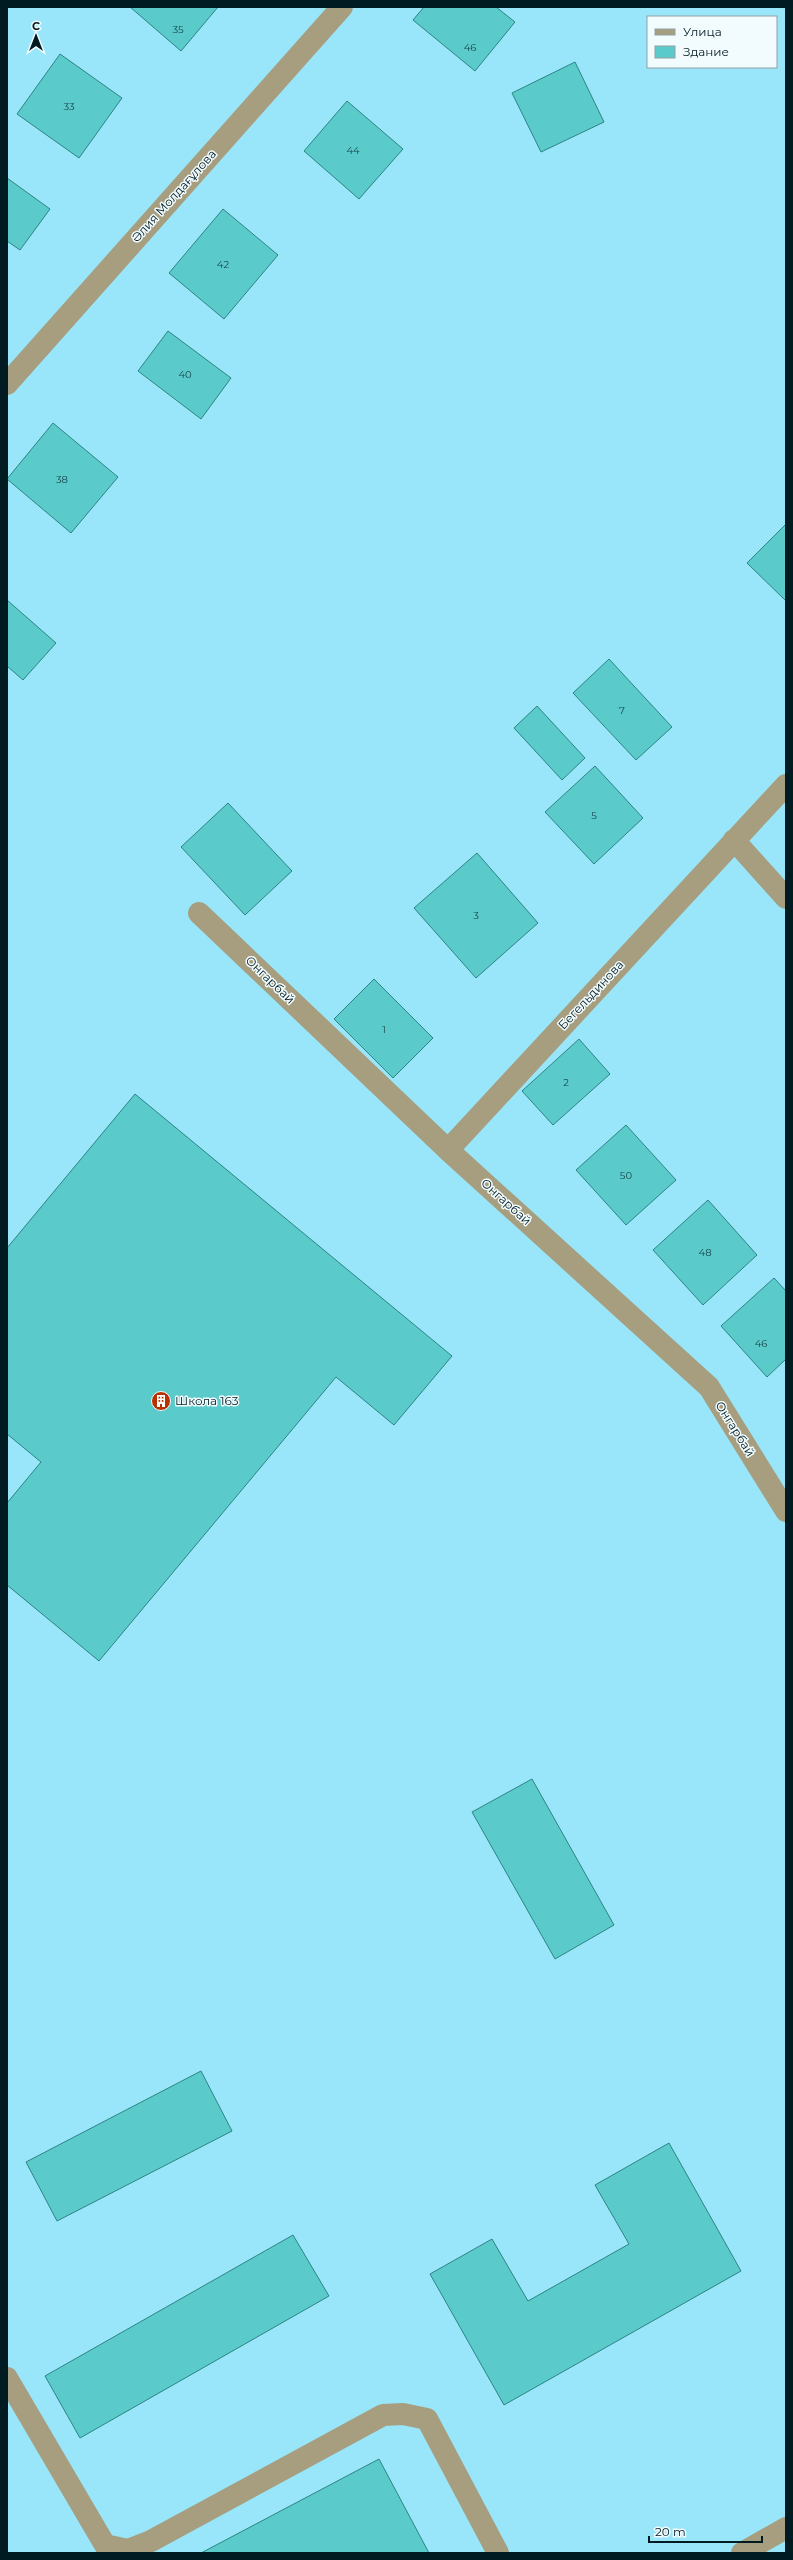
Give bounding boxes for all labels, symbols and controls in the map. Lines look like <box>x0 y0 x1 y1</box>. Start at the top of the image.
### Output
north arrow <box>16 16 56 56</box>
legend <box>647 16 777 68</box>
text: С <box>32 19 40 33</box>
house number: 35 <box>172 23 184 36</box>
text: Улица <box>683 24 722 39</box>
house number: 46 <box>464 41 476 54</box>
text: Здание <box>683 44 729 59</box>
house number: 33 <box>63 100 75 113</box>
house number: 44 <box>346 144 360 157</box>
street label: Әлия Молдағұлова <box>128 146 219 245</box>
house number: 42 <box>217 258 229 271</box>
house number: 40 <box>178 368 192 381</box>
house number: 38 <box>56 473 68 486</box>
house number: 7 <box>619 704 625 717</box>
house number: 5 <box>591 809 597 822</box>
house number: 3 <box>473 909 479 922</box>
street label: Онгарбай <box>243 953 298 1007</box>
street label: Бегельдинова <box>555 957 626 1032</box>
house number: 1 <box>382 1023 386 1036</box>
house number: 2 <box>563 1076 569 1089</box>
house number: 50 <box>620 1169 633 1182</box>
street label: Онгарбай <box>478 1175 535 1228</box>
house number: 48 <box>698 1246 712 1259</box>
house number: 46 <box>755 1337 767 1350</box>
building icon: Школа 163 <box>150 1390 172 1412</box>
place label: Школа 163 <box>175 1393 239 1408</box>
street label: Онгарбай <box>713 1398 758 1459</box>
scale bar <box>649 2518 762 2544</box>
text: 20 m <box>655 2524 686 2539</box>

